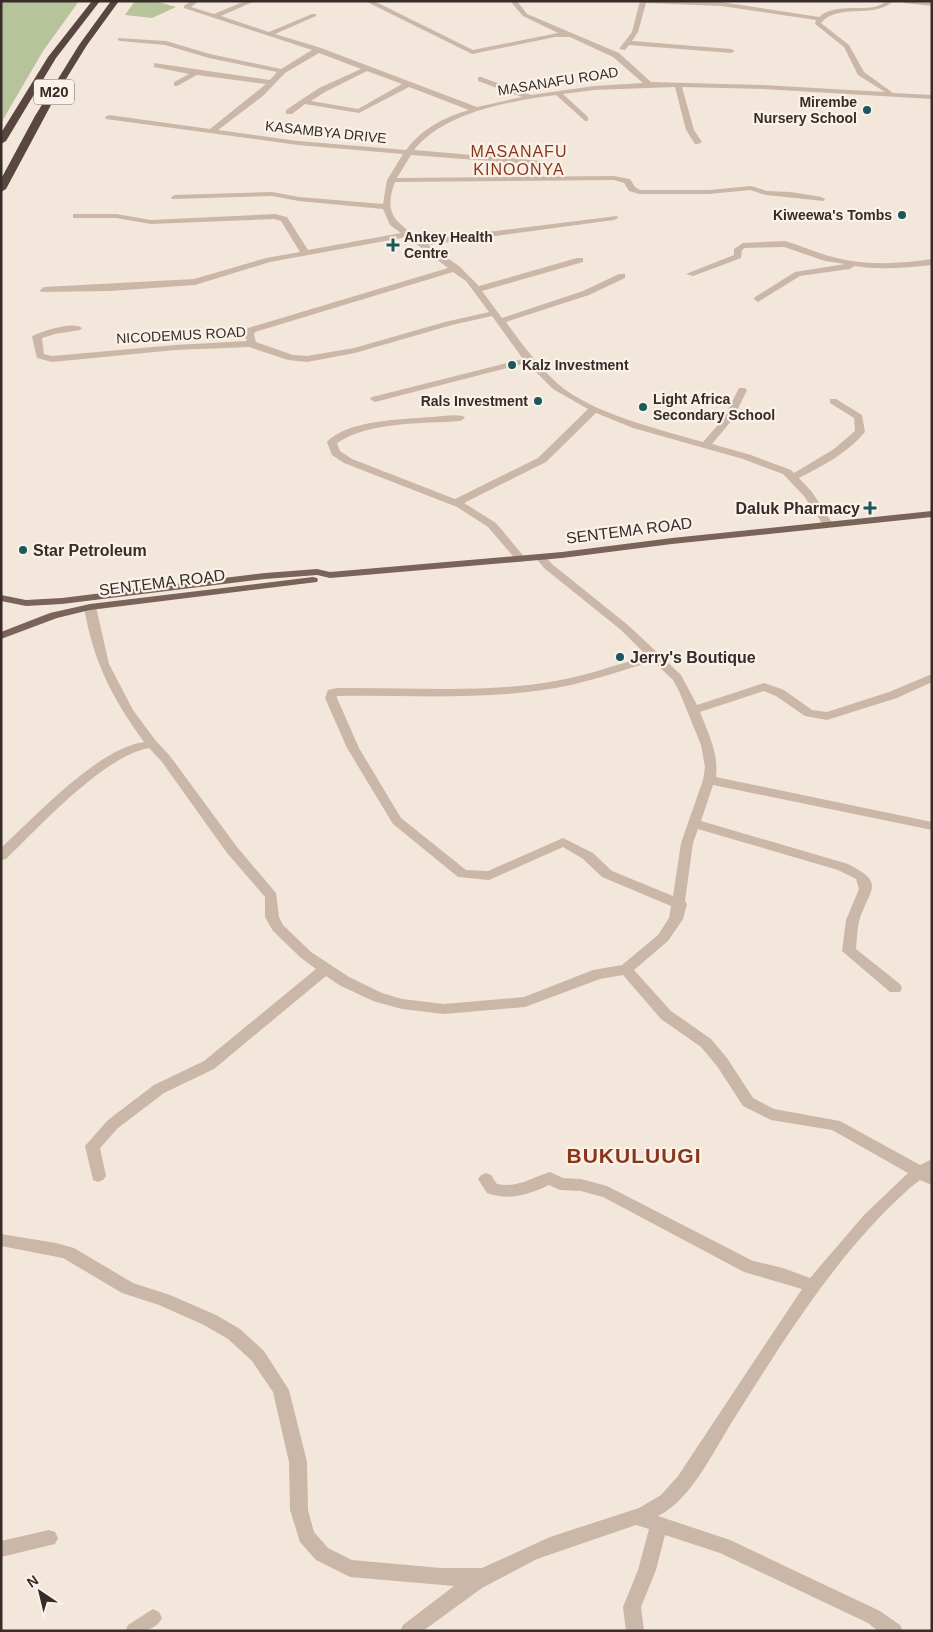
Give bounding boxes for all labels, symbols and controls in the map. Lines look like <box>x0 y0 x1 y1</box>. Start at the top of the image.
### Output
street label: MASANAFU ROAD <box>496 64 620 98</box>
road number: M20 <box>34 80 74 104</box>
place label: Mirembe Nursery School <box>754 94 857 126</box>
marker: Mirembe Nursery School <box>861 104 873 116</box>
street label: KASAMBYA DRIVE <box>265 118 387 146</box>
district label: MASANAFU KINOONYA <box>471 143 567 178</box>
place label: Kiweewa's Tombs <box>773 207 892 223</box>
marker: Kiweewa's Tombs <box>896 209 908 221</box>
place label: Ankey Health Centre <box>404 229 493 261</box>
marker: Ankey Health Centre <box>386 238 400 252</box>
street label: NICODEMUS ROAD <box>116 324 246 346</box>
place label: Kalz Investment <box>522 357 629 373</box>
marker: Kalz Investment <box>506 359 518 371</box>
place label: Light Africa Secondary School <box>653 391 775 423</box>
place label: Rals Investment <box>421 393 528 409</box>
marker: Rals Investment <box>532 395 544 407</box>
marker: Light Africa Secondary School <box>637 401 649 413</box>
place label: Daluk Pharmacy <box>735 500 860 517</box>
marker: Daluk Pharmacy <box>864 502 876 514</box>
street label: SENTEMA ROAD <box>565 514 693 547</box>
place label: Star Petroleum <box>33 542 147 559</box>
marker: Star Petroleum <box>17 544 29 556</box>
street label: SENTEMA ROAD <box>98 566 226 599</box>
place label: Jerry's Boutique <box>630 649 756 666</box>
marker: Jerry's Boutique <box>614 651 626 663</box>
district label: BUKULUUGI <box>567 1144 702 1167</box>
north arrow <box>15 1567 65 1617</box>
text: N <box>24 1572 41 1591</box>

